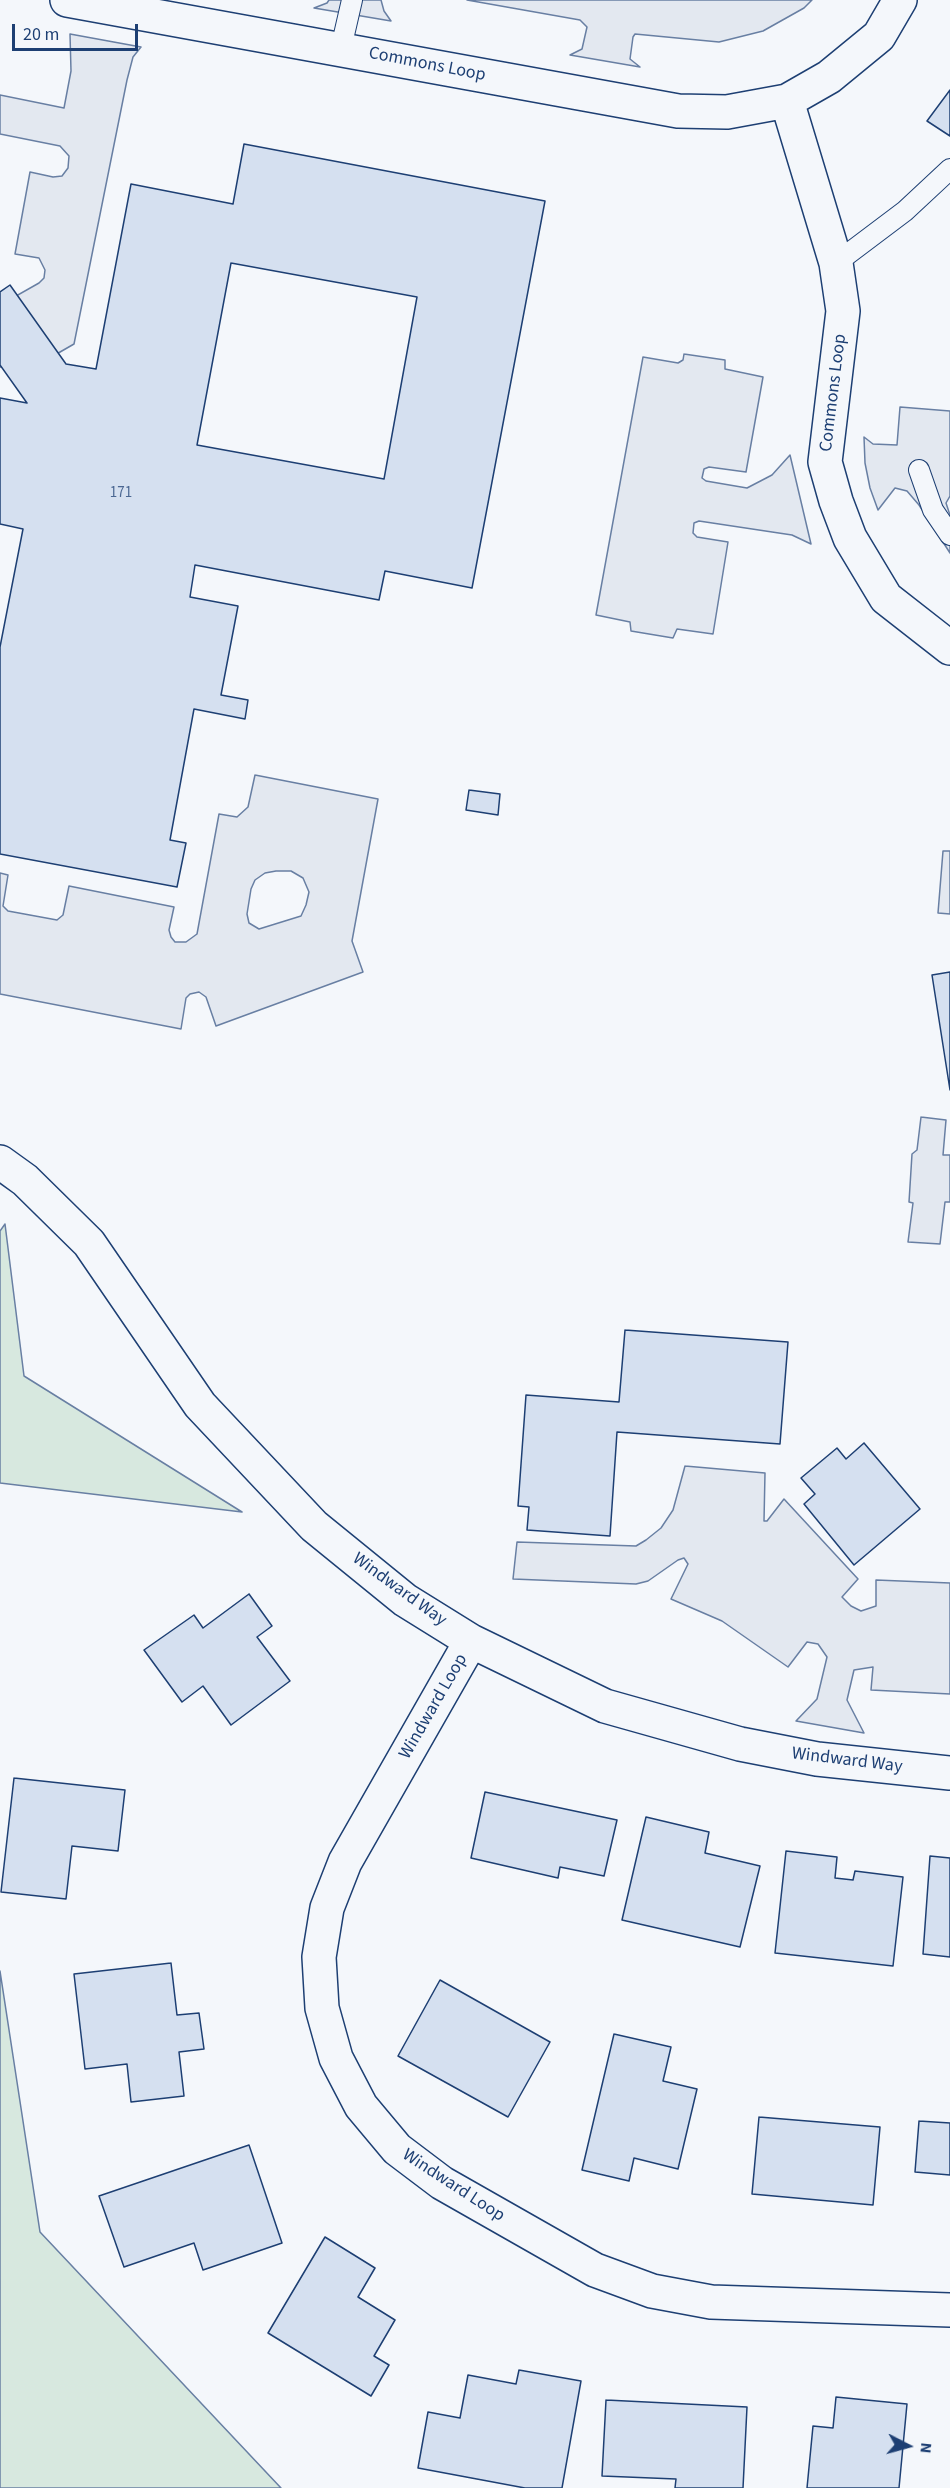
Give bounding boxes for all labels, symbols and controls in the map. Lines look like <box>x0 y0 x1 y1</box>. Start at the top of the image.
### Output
scale bar <box>15 12 141 50</box>
text: 20 m <box>23 22 59 47</box>
street label: Commons Loop <box>367 43 487 87</box>
street label: Commons Loop <box>816 333 852 453</box>
house number: 171 <box>110 485 132 503</box>
street label: Windward Way <box>348 1549 450 1631</box>
street label: Windward Loop <box>395 1651 473 1763</box>
street label: Windward Way <box>790 1744 904 1778</box>
street label: Windward Loop <box>398 2145 508 2227</box>
north arrow <box>878 2416 938 2476</box>
text: N <box>914 2441 937 2454</box>

